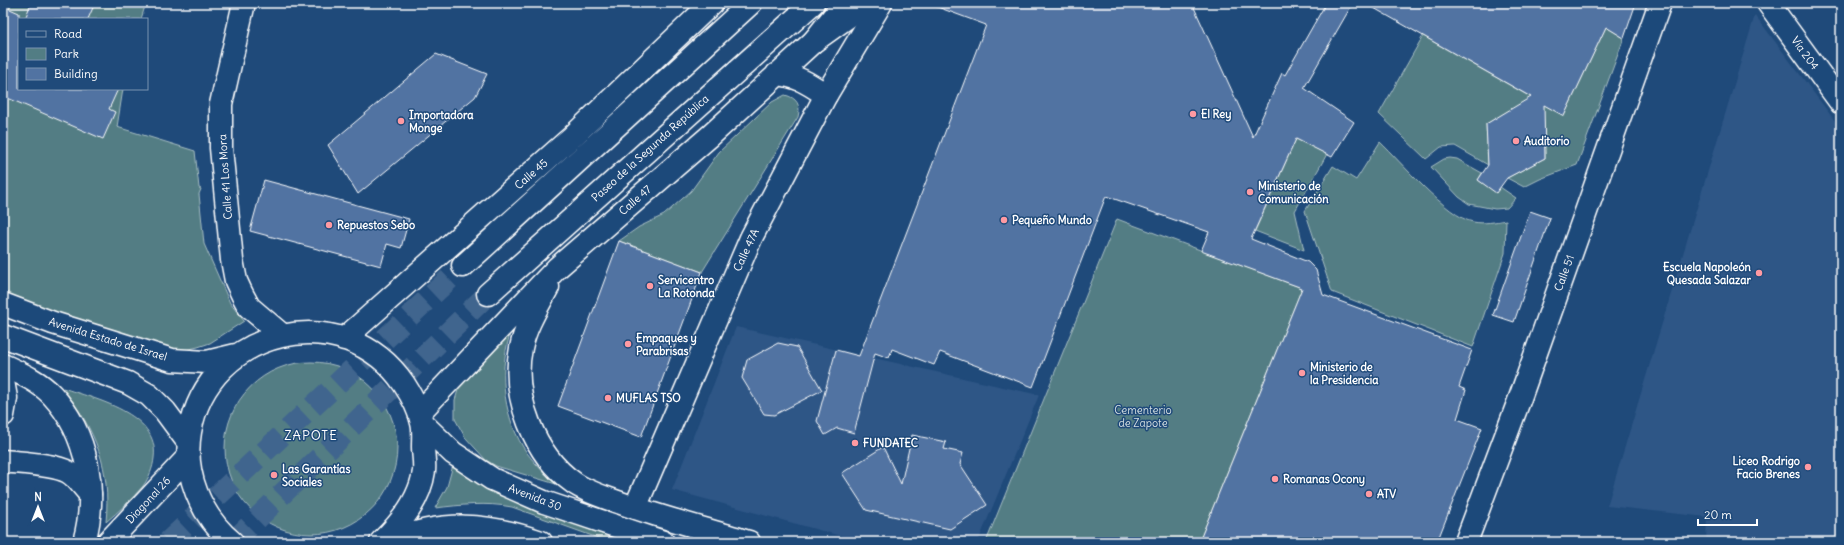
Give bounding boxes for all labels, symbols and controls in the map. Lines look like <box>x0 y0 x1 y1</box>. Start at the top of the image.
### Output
legend <box>18 18 148 90</box>
text: Road <box>54 26 82 41</box>
street label: Vía 204 <box>1788 34 1822 72</box>
text: Park <box>54 46 79 61</box>
text: Building <box>54 66 98 81</box>
street label: Paseo de la Segunda República <box>588 92 712 204</box>
place label: El Rey <box>1201 107 1232 122</box>
place label: Importadora Monge <box>409 108 474 136</box>
marker: El Rey <box>1188 109 1198 119</box>
marker: Importadora Monge <box>396 116 406 126</box>
street label: Calle 41 Los Mora <box>215 134 235 220</box>
place label: Auditorio <box>1524 134 1569 148</box>
marker: Auditorio <box>1511 136 1521 146</box>
street label: Calle 45 <box>511 156 551 192</box>
place label: Ministerio de Comunicación <box>1258 179 1329 206</box>
street label: Calle 47 <box>616 182 655 218</box>
marker: Ministerio de Comunicación <box>1245 187 1255 197</box>
place label: Pequeño Mundo <box>1012 213 1092 228</box>
marker: Pequeño Mundo <box>999 215 1009 225</box>
place label: Repuestos Sebo <box>337 218 415 233</box>
marker: Repuestos Sebo <box>324 220 334 230</box>
street label: Calle 47A <box>730 226 762 274</box>
street label: Calle 51 <box>1551 253 1577 293</box>
place label: Escuela Napoleón Quesada Salazar <box>1663 260 1752 287</box>
marker: Escuela Napoleón Quesada Salazar <box>1754 268 1764 278</box>
place label: Servicentro La Rotonda <box>658 273 716 300</box>
marker: Servicentro La Rotonda <box>645 281 655 291</box>
street label: Avenida Estado de Israel <box>47 314 169 364</box>
place label: Empaques y Parabrisas <box>636 331 697 358</box>
marker: Empaques y Parabrisas <box>623 339 633 349</box>
place label: Ministerio de la Presidencia <box>1310 360 1379 387</box>
marker: Ministerio de la Presidencia <box>1297 368 1307 378</box>
place label: MUFLAS TSO <box>616 391 681 405</box>
marker: MUFLAS TSO <box>603 393 613 403</box>
park label: Cementerio de Zapote <box>1114 403 1172 430</box>
district label: ZAPOTE <box>284 427 338 444</box>
place label: FUNDATEC <box>863 436 919 450</box>
marker: FUNDATEC <box>850 438 860 448</box>
place label: Liceo Rodrigo Facio Brenes <box>1733 454 1800 481</box>
place label: Las Garantías Sociales <box>282 462 350 489</box>
marker: Liceo Rodrigo Facio Brenes <box>1803 462 1813 472</box>
marker: Las Garantías Sociales <box>269 470 279 480</box>
place label: Romanas Ocony <box>1283 472 1365 487</box>
street label: Diagonal 26 <box>123 474 173 526</box>
marker: Romanas Ocony <box>1270 474 1280 484</box>
street label: Avenida 30 <box>506 480 564 514</box>
north arrow <box>18 487 58 527</box>
place label: ATV <box>1377 487 1396 501</box>
marker: ATV <box>1364 489 1374 499</box>
text: N <box>34 490 42 504</box>
scale bar <box>1698 501 1757 527</box>
text: 20 m <box>1704 507 1732 522</box>

